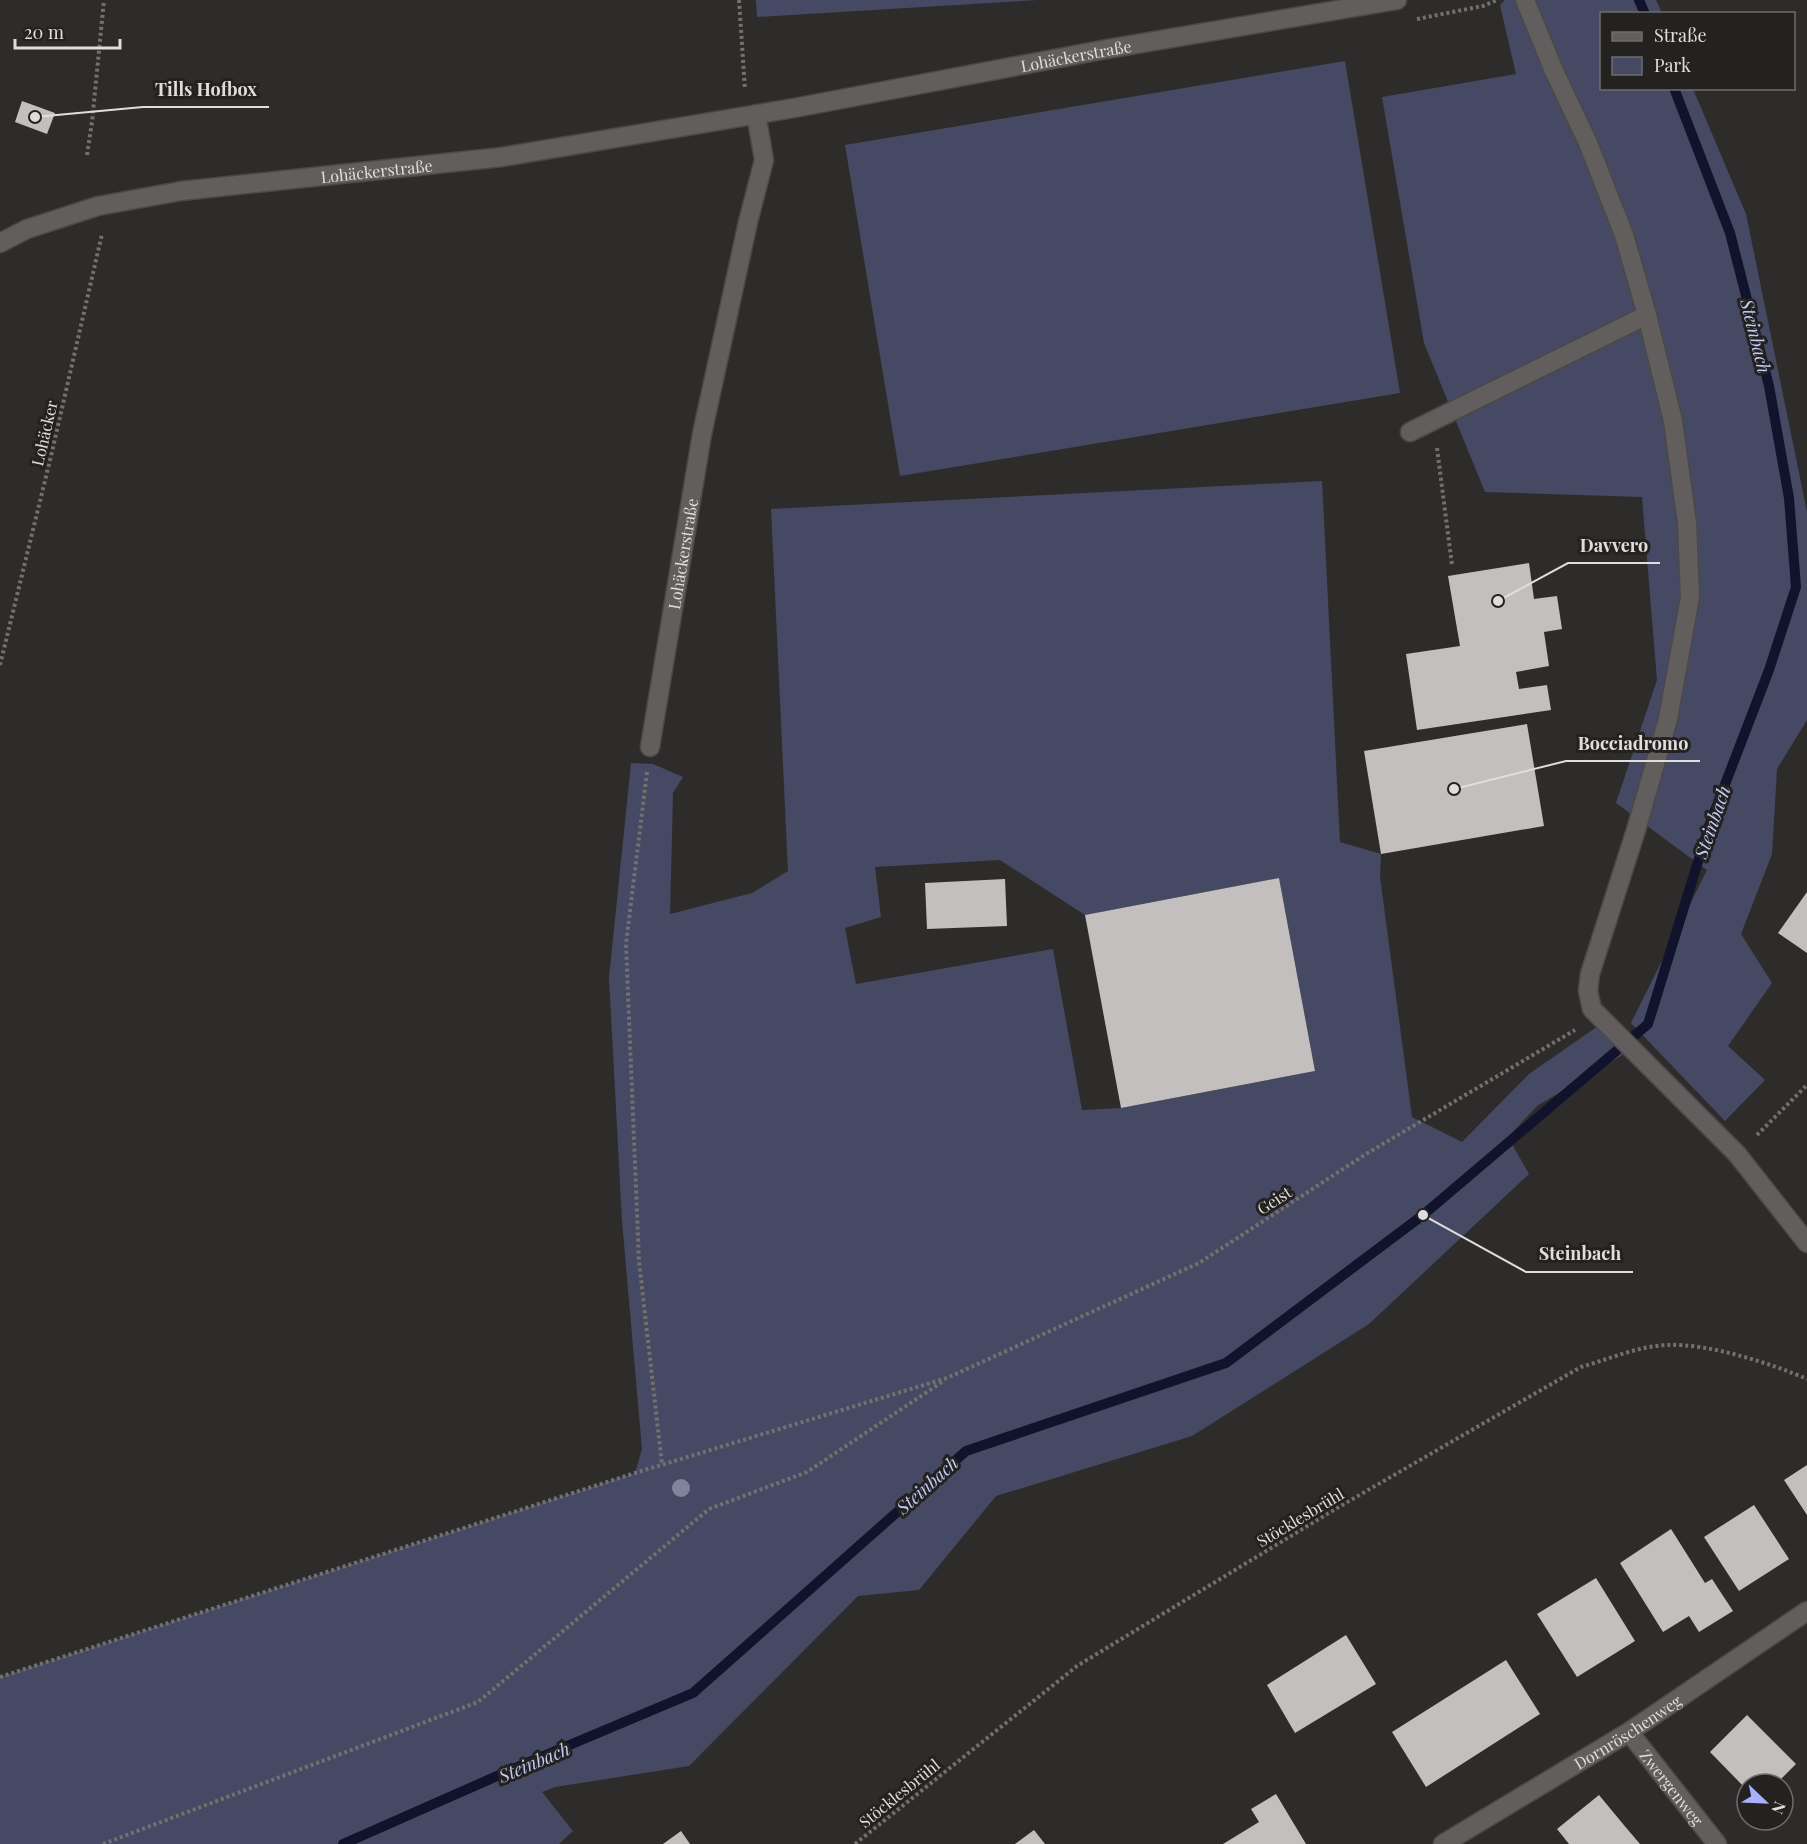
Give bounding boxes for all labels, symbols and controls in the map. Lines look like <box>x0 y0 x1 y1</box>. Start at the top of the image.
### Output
scale bar <box>15 12 120 50</box>
legend <box>1600 12 1795 90</box>
text: 20 m <box>24 20 64 44</box>
text: Straße <box>1654 23 1707 47</box>
street label: Lohäckerstraße <box>1019 35 1133 76</box>
text: Park <box>1654 53 1691 77</box>
callout: Tills Hofbox <box>143 71 269 107</box>
text: Tills Hofbox <box>155 77 257 101</box>
street label: Lohäckerstraße <box>320 154 433 187</box>
water label: Steinbach <box>1735 295 1777 376</box>
street label: Lohäcker <box>26 398 62 468</box>
street label: Lohäckerstraße <box>663 497 702 611</box>
callout: Davvero <box>1568 527 1660 563</box>
text: Davvero <box>1580 533 1648 557</box>
callout: Bocciadromo <box>1566 725 1700 761</box>
text: Bocciadromo <box>1578 731 1688 755</box>
water label: Steinbach <box>1688 782 1736 863</box>
street label: Geist <box>1253 1181 1295 1219</box>
callout: Steinbach <box>1526 1236 1633 1272</box>
text: Steinbach <box>1539 1241 1621 1265</box>
water label: Steinbach <box>890 1451 963 1520</box>
street label: Stöcklesbrühl <box>1252 1482 1348 1551</box>
street label: Dornröschenweg <box>1570 1689 1685 1773</box>
water label: Steinbach <box>494 1736 573 1788</box>
street label: Zwergenweg <box>1636 1745 1709 1830</box>
street label: Stöcklesbrühl <box>854 1754 944 1832</box>
north arrow <box>1735 1772 1795 1832</box>
text: N <box>1767 1799 1791 1818</box>

